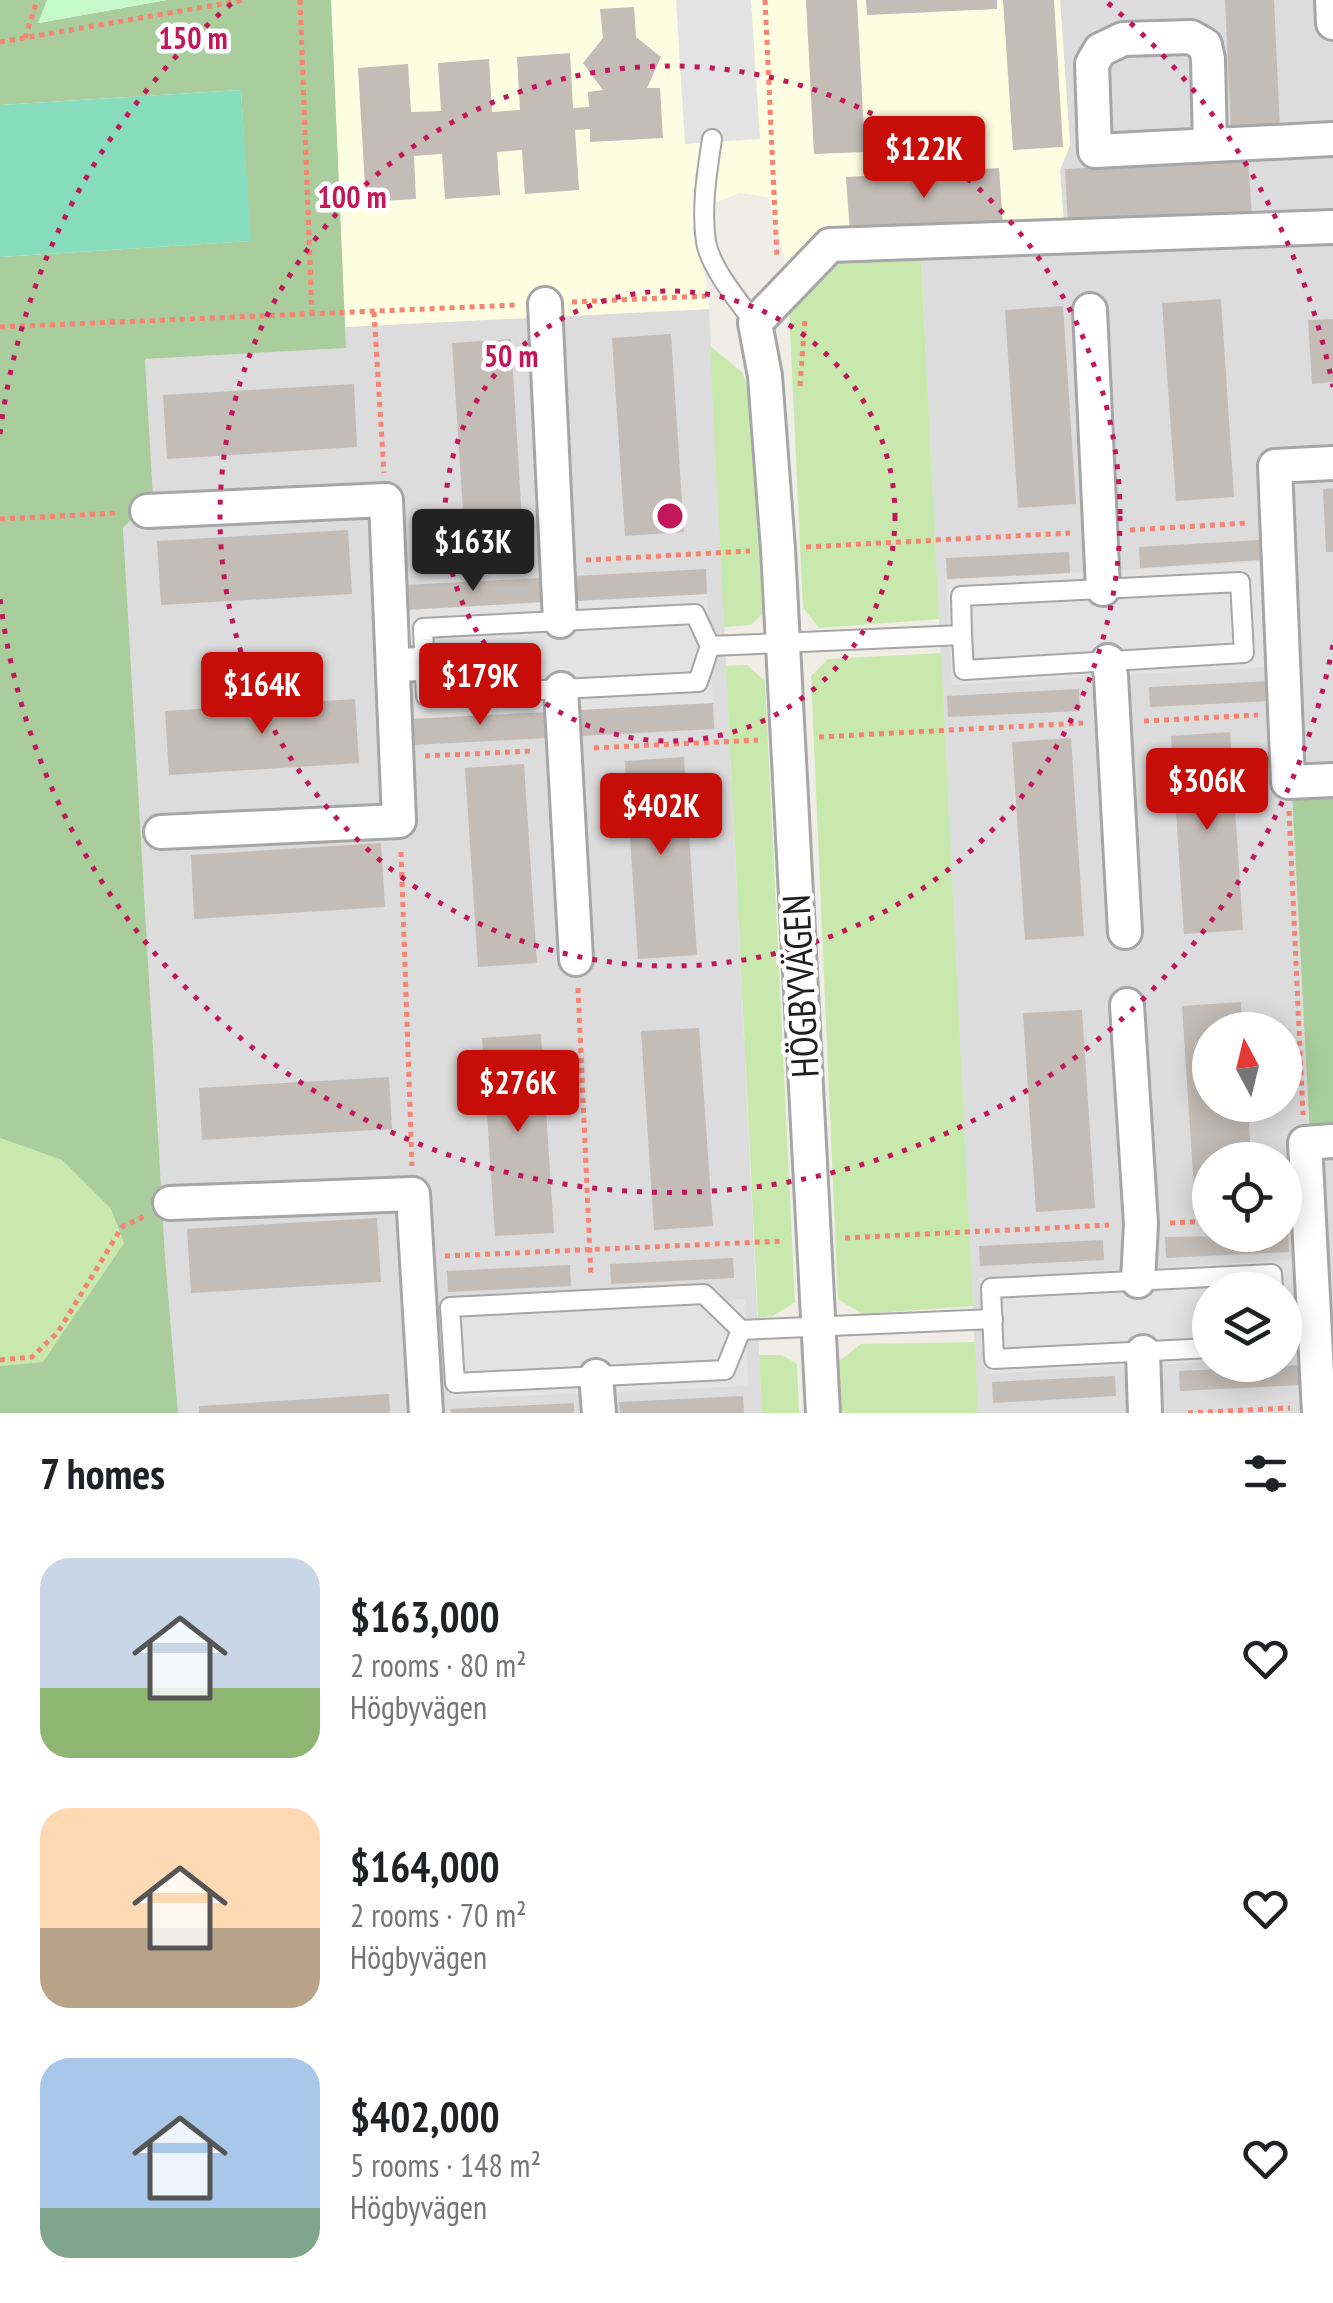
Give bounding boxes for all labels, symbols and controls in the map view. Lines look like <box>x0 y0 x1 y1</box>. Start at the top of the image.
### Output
text: 150 m <box>158 18 228 57</box>
pin: $122K <box>854 116 994 201</box>
text: $122K <box>885 127 963 169</box>
text: 100 m <box>317 177 387 216</box>
text: 50 m <box>484 336 538 375</box>
centre of rings <box>652 498 688 534</box>
pin: $163K <box>403 509 543 594</box>
text: $163K <box>434 520 512 562</box>
pin: $179K <box>410 643 550 728</box>
pin: $164K <box>192 652 332 737</box>
text: $179K <box>441 654 519 696</box>
text: $164K <box>223 663 301 705</box>
pin: $306K <box>1137 748 1277 833</box>
text: $306K <box>1168 759 1246 801</box>
pin: $402K <box>591 773 731 858</box>
text: $402K <box>622 784 700 826</box>
street label: HÖGBYVÄGEN <box>770 893 829 1079</box>
north arrow <box>1192 1012 1302 1122</box>
map controls <box>1192 1012 1302 1382</box>
pin: $276K <box>448 1050 588 1135</box>
text: $276K <box>479 1061 557 1103</box>
button: locate <box>1192 1142 1302 1252</box>
button: layers <box>1192 1272 1302 1382</box>
text: 7 homes <box>40 1446 165 1501</box>
icon: filters <box>1238 1446 1293 1501</box>
text: $163,000 <box>350 1589 500 1644</box>
icon: home <box>120 1598 240 1718</box>
icon: heart <box>1238 1631 1293 1686</box>
text: 2 rooms · 80 m² <box>350 1644 527 1686</box>
text: Högbyvägen <box>350 1686 487 1728</box>
text: $164,000 <box>350 1839 500 1894</box>
icon: home <box>120 1848 240 1968</box>
icon: heart <box>1238 1881 1293 1936</box>
text: 2 rooms · 70 m² <box>350 1894 527 1936</box>
text: Högbyvägen <box>350 1936 487 1978</box>
text: $402,000 <box>350 2089 500 2144</box>
icon: home <box>120 2098 240 2218</box>
icon: heart <box>1238 2131 1293 2186</box>
text: 5 rooms · 148 m² <box>350 2144 541 2186</box>
text: Högbyvägen <box>350 2186 487 2228</box>

